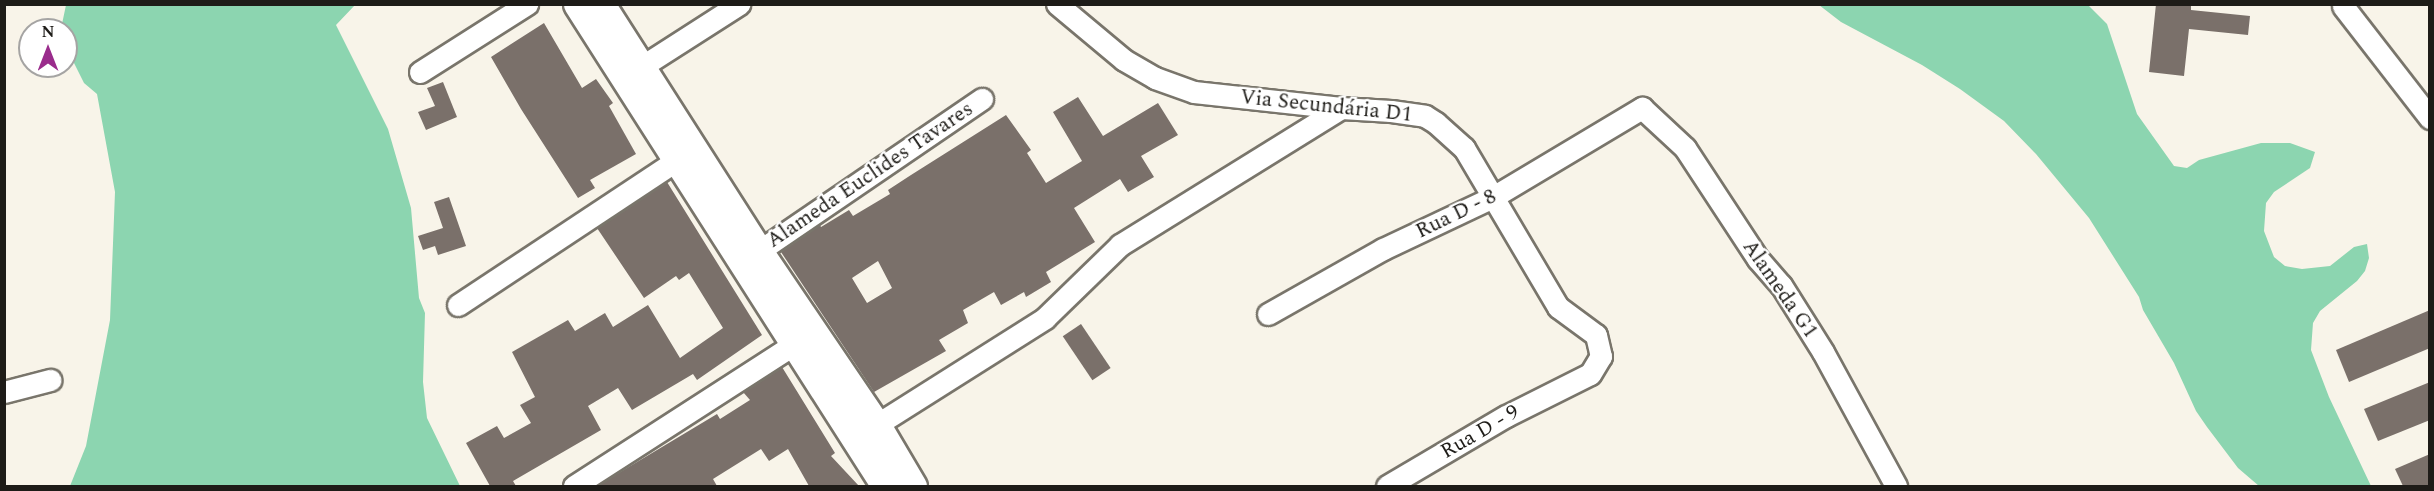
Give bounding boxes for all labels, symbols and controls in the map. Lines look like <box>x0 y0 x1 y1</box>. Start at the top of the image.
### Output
north arrow <box>18 18 78 78</box>
text: N <box>41 20 55 44</box>
street label: Via Secundária D1 <box>1239 84 1413 128</box>
street label: Alameda Euclides Tavares <box>762 96 978 254</box>
street label: Rua D - 8 <box>1412 184 1500 244</box>
street label: Alameda G1 <box>1737 235 1823 343</box>
street label: Rua D - 9 <box>1436 400 1524 464</box>

